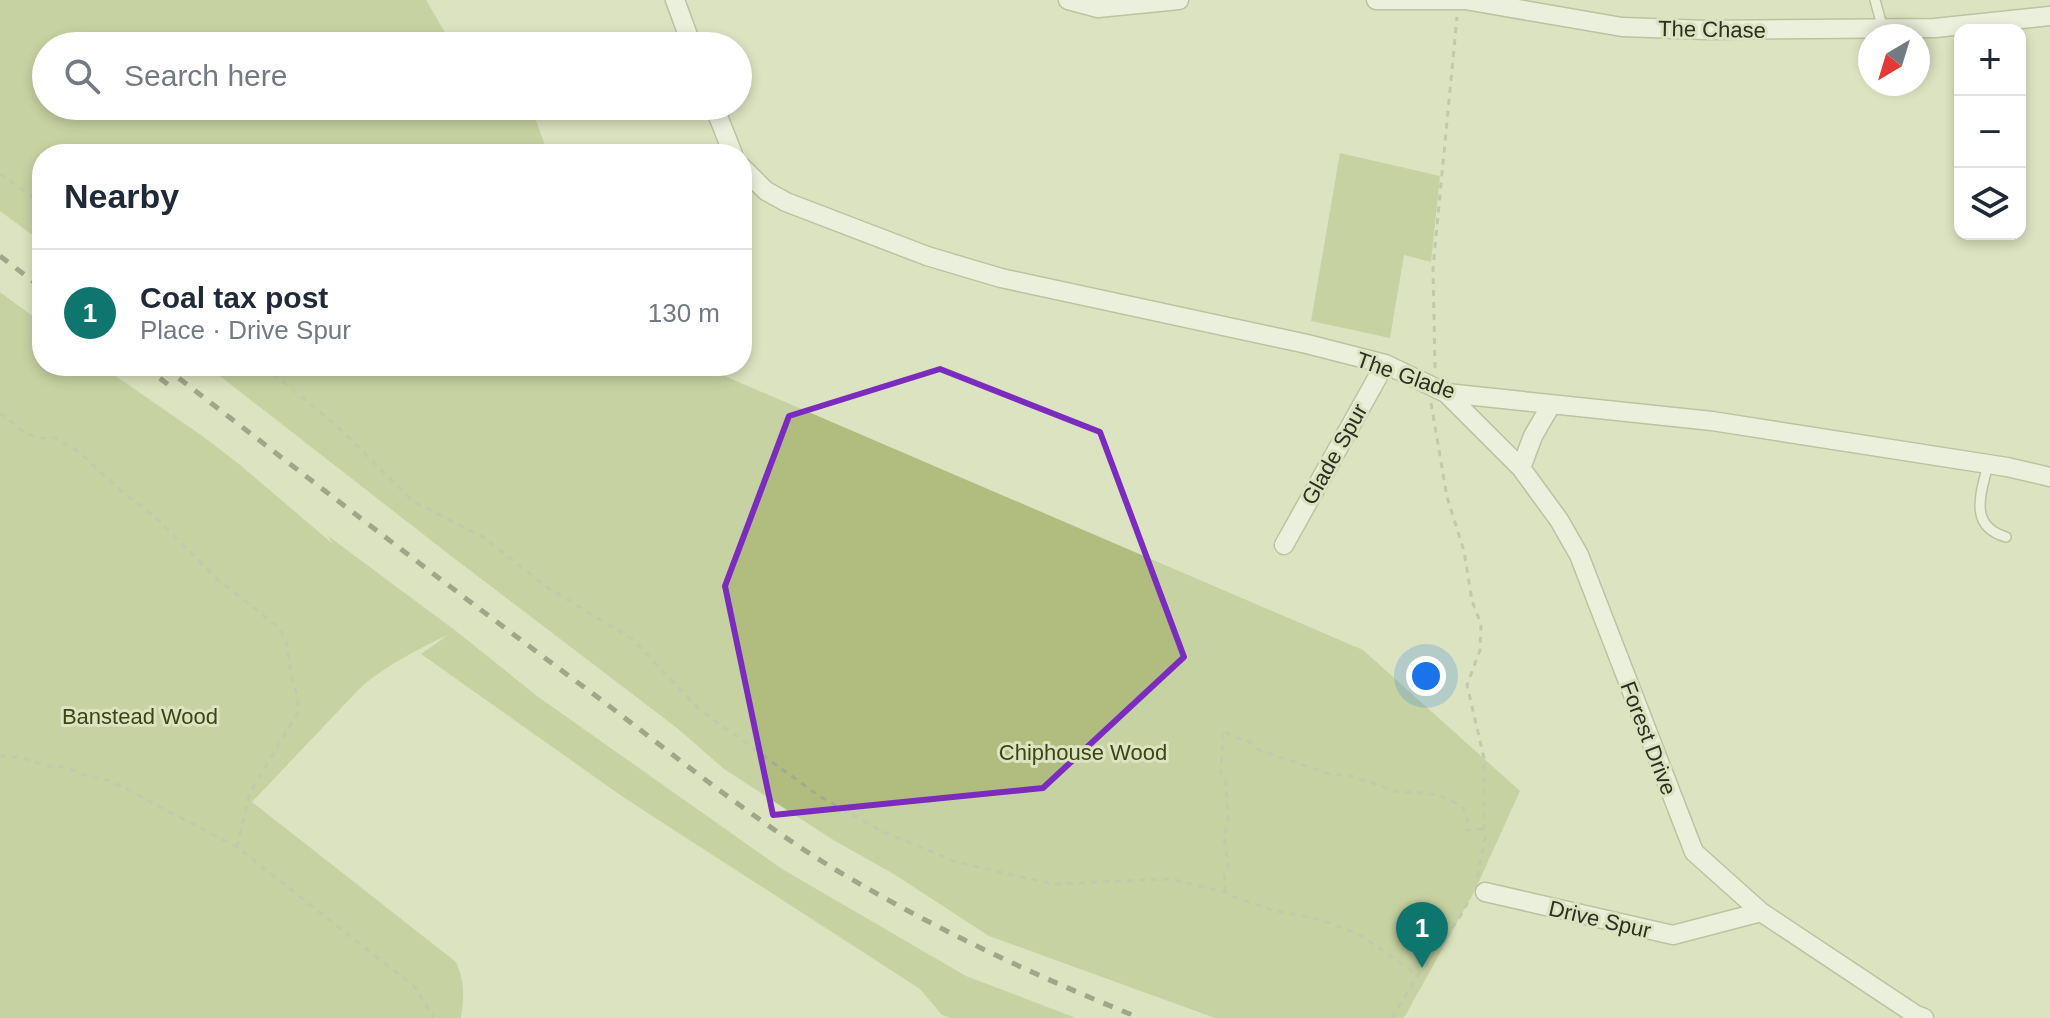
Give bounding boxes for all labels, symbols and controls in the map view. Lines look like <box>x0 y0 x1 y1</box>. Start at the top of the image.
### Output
street label: The Chase <box>1658 16 1766 43</box>
north arrow <box>1858 24 1930 96</box>
map controls <box>1954 24 2026 240</box>
button: + <box>1954 24 2026 96</box>
search box <box>32 32 752 120</box>
icon: search <box>60 54 104 98</box>
text: Search here <box>124 59 287 92</box>
button: − <box>1954 96 2026 168</box>
button: layers <box>1954 168 2026 240</box>
text: Nearby <box>64 177 179 215</box>
text: Coal tax post <box>140 281 328 314</box>
text: 1 <box>83 298 97 328</box>
text: 130 m <box>648 298 720 328</box>
text: Place · Drive Spur <box>140 315 351 345</box>
street label: The Glade <box>1353 347 1458 404</box>
street label: Glade Spur <box>1297 400 1372 509</box>
your location <box>1406 656 1446 696</box>
street label: Forest Drive <box>1615 678 1682 799</box>
park label: Banstead Wood <box>62 704 218 729</box>
park label: Chiphouse Wood <box>999 740 1167 765</box>
street label: Drive Spur <box>1546 896 1653 943</box>
pin: 1 <box>1396 902 1448 968</box>

